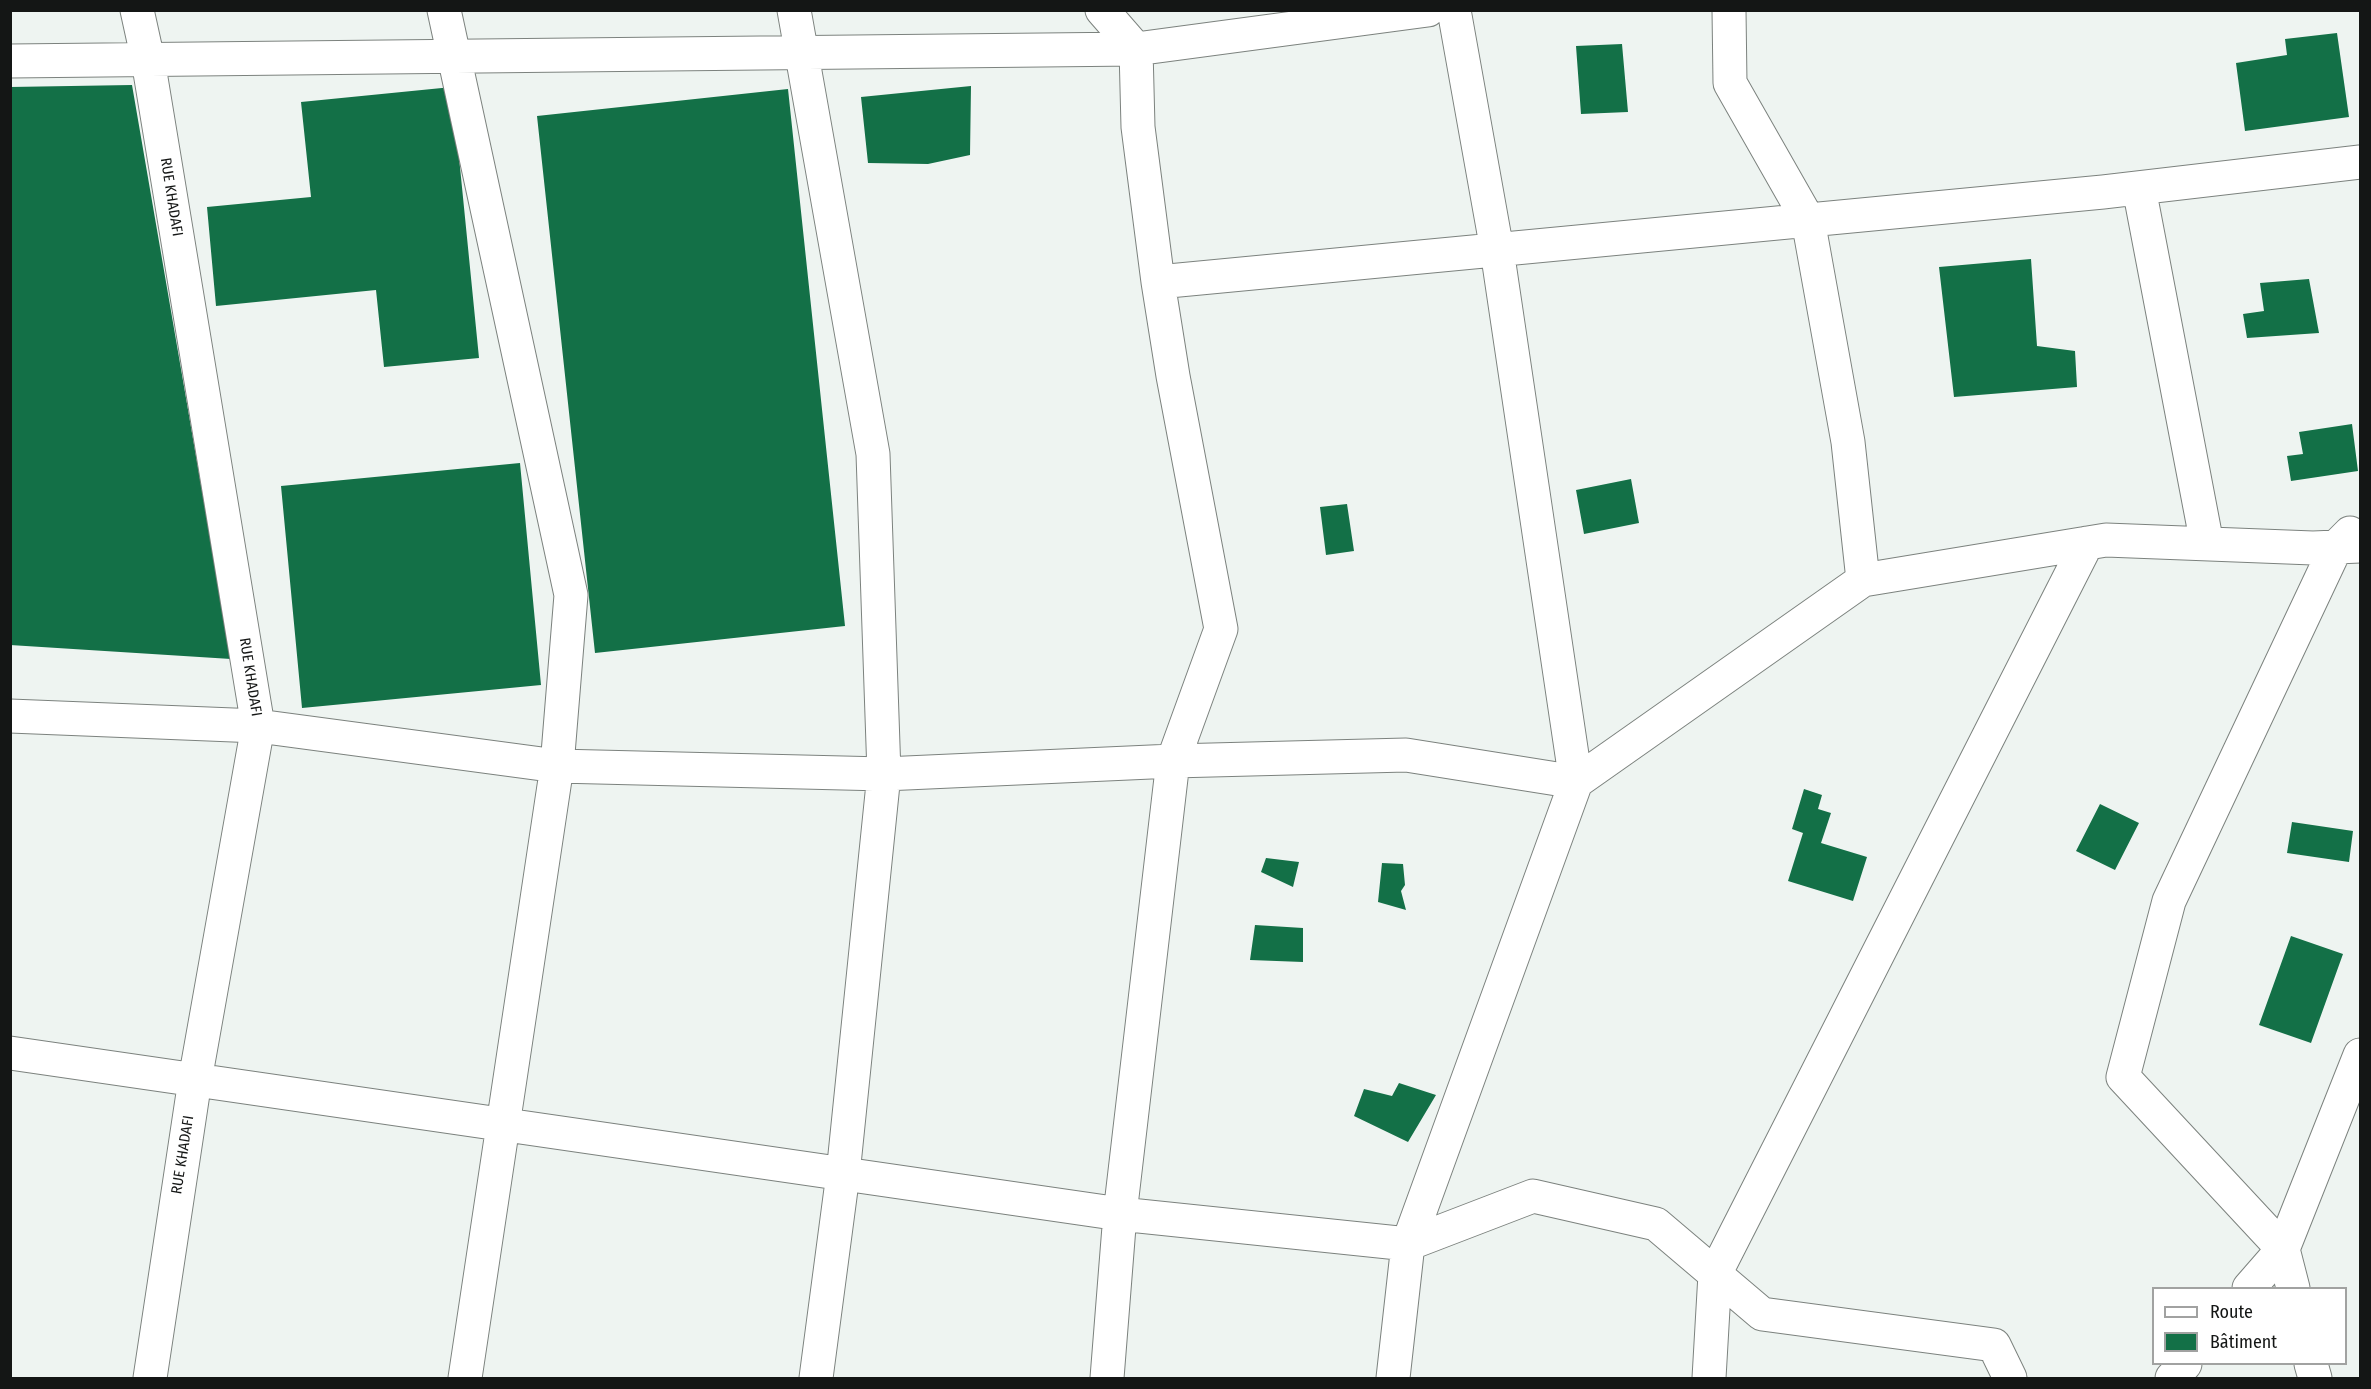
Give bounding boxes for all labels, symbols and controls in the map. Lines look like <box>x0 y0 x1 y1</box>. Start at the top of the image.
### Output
street label: RUE KHADAFI <box>156 156 186 238</box>
street label: RUE KHADAFI <box>235 636 265 718</box>
street label: RUE KHADAFI <box>168 1114 198 1196</box>
legend <box>2152 1287 2347 1365</box>
text: Route <box>2210 1301 2253 1323</box>
text: Bâtiment <box>2210 1331 2277 1353</box>

